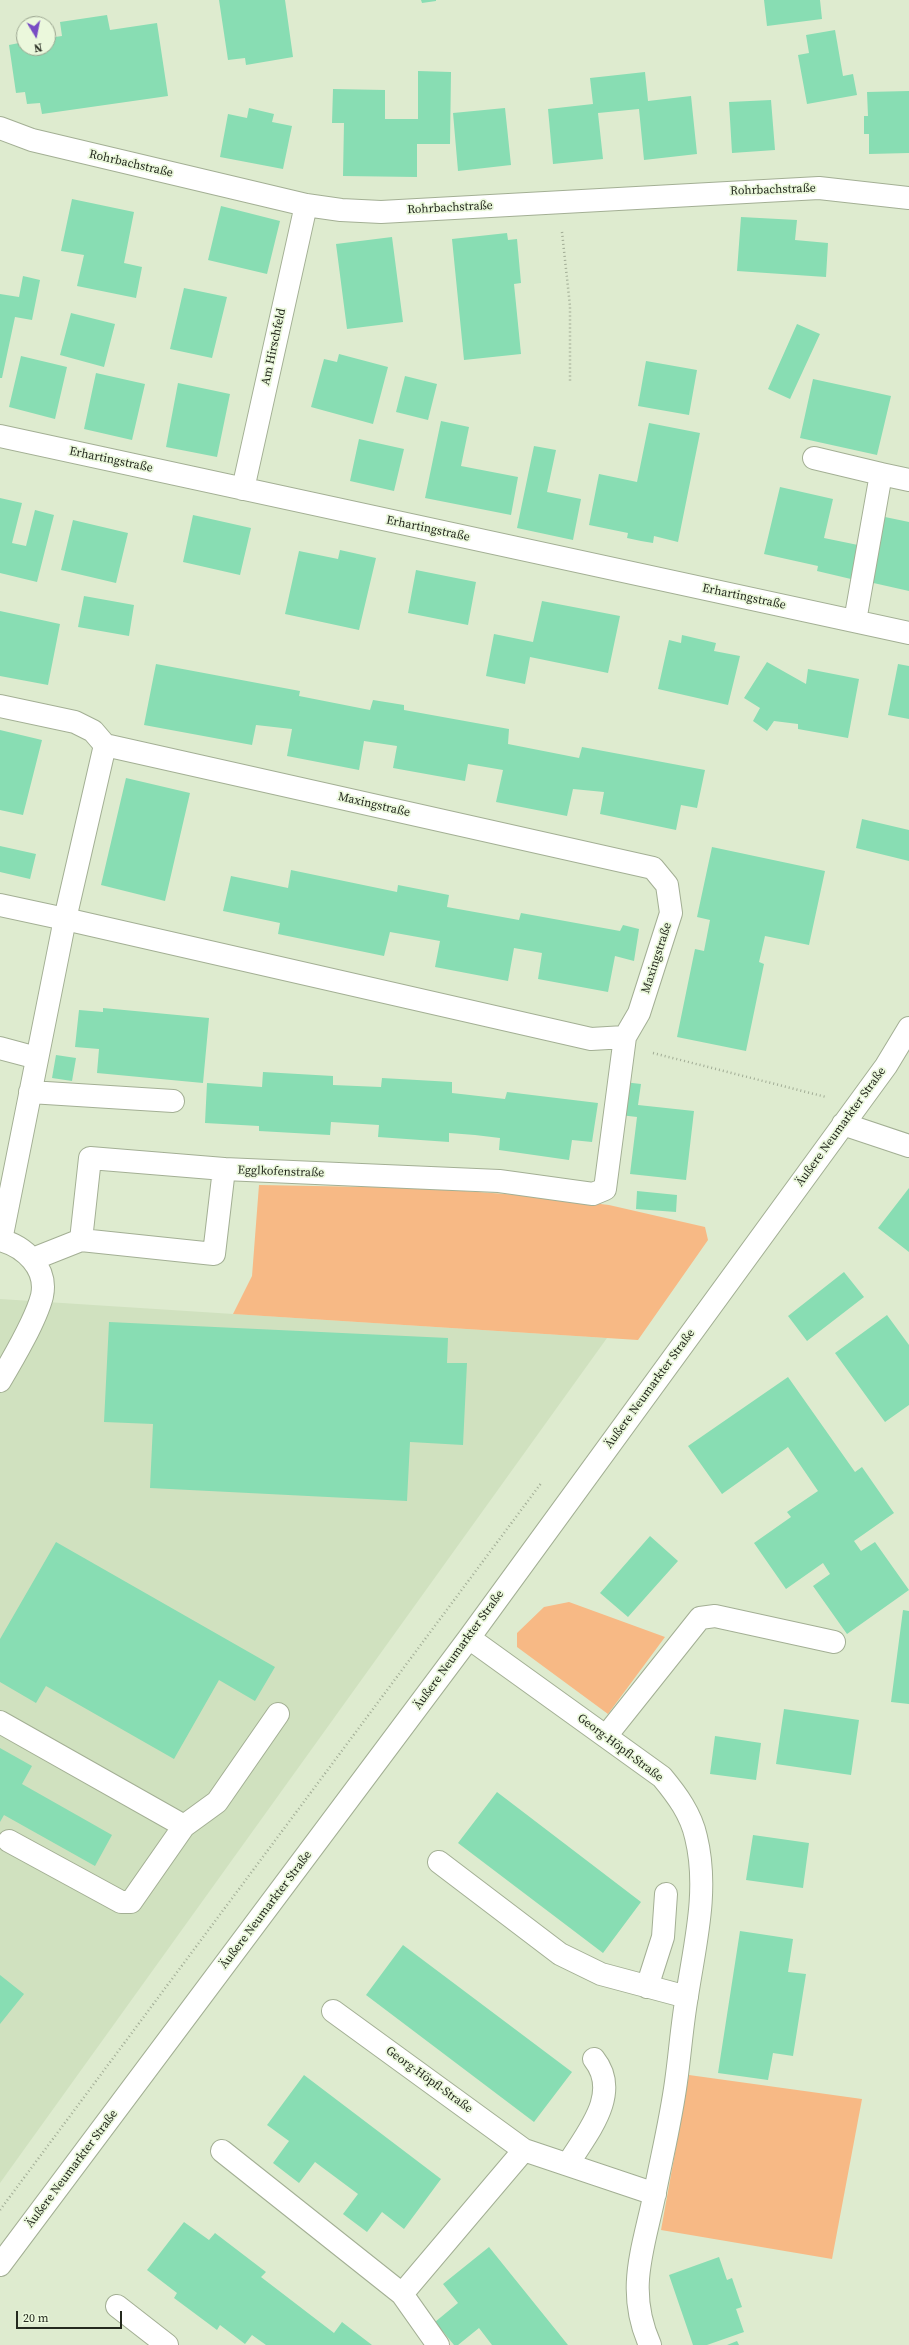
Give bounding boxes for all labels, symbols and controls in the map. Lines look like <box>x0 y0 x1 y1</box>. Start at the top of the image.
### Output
north arrow <box>16 16 56 56</box>
text: N <box>33 39 43 55</box>
street label: Rohrbachstraße <box>88 147 174 181</box>
street label: Rohrbachstraße <box>730 181 816 199</box>
street label: Rohrbachstraße <box>407 199 493 217</box>
street label: Am Hirschfeld <box>259 307 289 387</box>
street label: Erhartingstraße <box>68 444 154 476</box>
street label: Erhartingstraße <box>385 513 471 545</box>
street label: Erhartingstraße <box>701 581 787 613</box>
street label: Maxingstraße <box>337 790 411 820</box>
street label: Maxingstraße <box>639 921 675 995</box>
street label: Äußere Neumarkter Straße <box>793 1064 889 1190</box>
street label: Egglkofenstraße <box>237 1163 325 1181</box>
street label: Äußere Neumarkter Straße <box>602 1326 698 1452</box>
street label: Äußere Neumarkter Straße <box>411 1587 507 1713</box>
street label: Georg-Höpfl-Straße <box>574 1711 666 1785</box>
street label: Äußere Neumarkter Straße <box>217 1848 315 1972</box>
street label: Georg-Höpfl-Straße <box>383 2044 475 2116</box>
street label: Äußere Neumarkter Straße <box>23 2107 121 2231</box>
scale bar <box>18 2303 124 2329</box>
text: 20 m <box>23 2310 49 2326</box>

